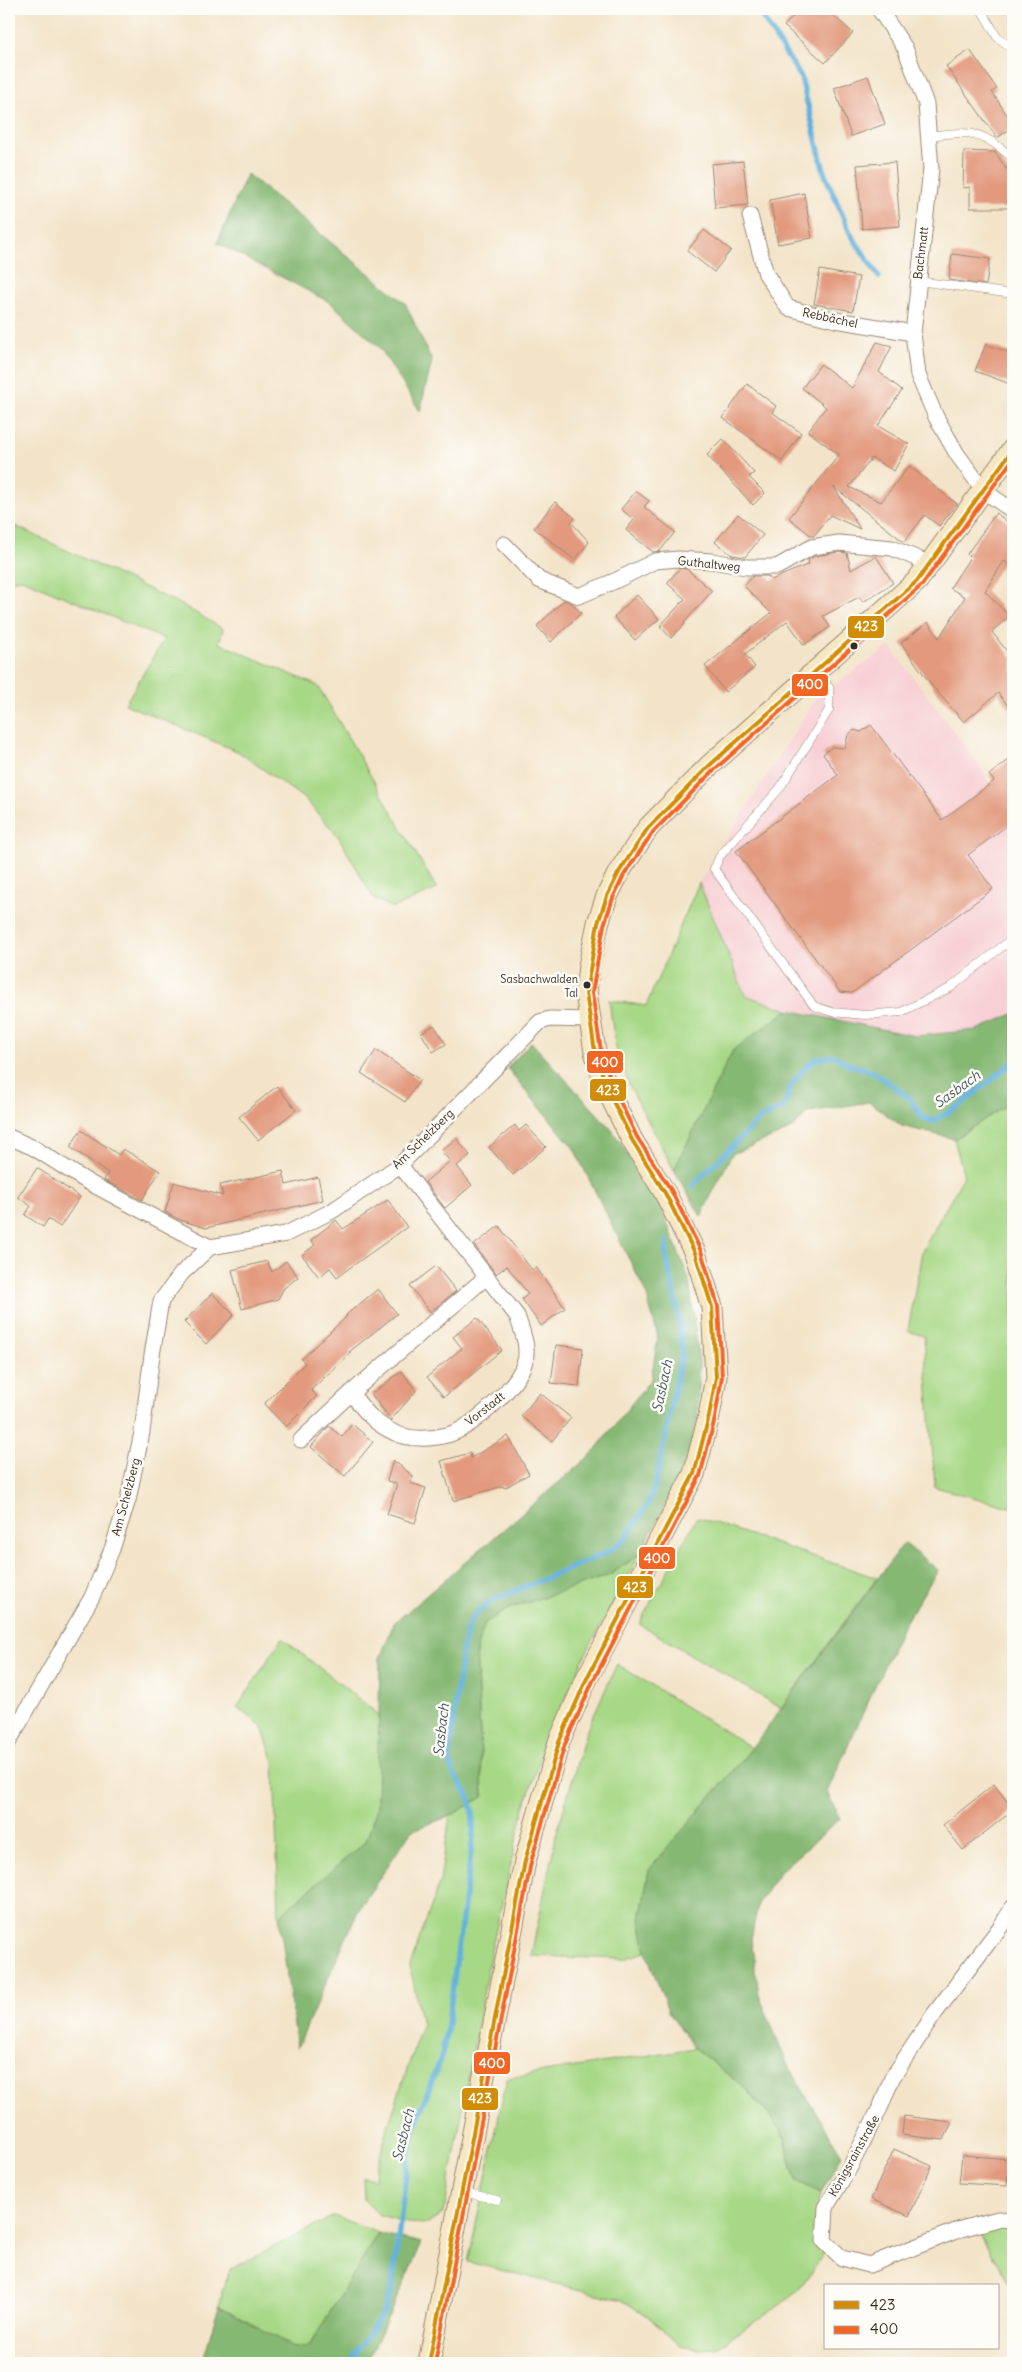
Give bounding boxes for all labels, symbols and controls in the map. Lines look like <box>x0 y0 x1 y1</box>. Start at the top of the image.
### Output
street label: Bachmatt <box>910 226 931 280</box>
street label: Rebbächel <box>801 304 859 331</box>
street label: Guthaltweg <box>677 553 741 574</box>
line badge: 423 <box>847 615 885 639</box>
text: 423 <box>854 617 878 635</box>
unlabelled marker <box>849 641 859 651</box>
line badge: 400 <box>791 673 829 697</box>
text: 400 <box>797 675 823 693</box>
place label: Sasbachwalden Tal <box>500 972 578 1000</box>
marker: Sasbachwalden Tal <box>582 980 592 990</box>
line badge: 400 <box>586 1050 624 1074</box>
text: 400 <box>592 1053 618 1071</box>
water label: Sasbach <box>930 1066 984 1112</box>
line badge: 423 <box>589 1078 627 1102</box>
text: 423 <box>596 1081 620 1099</box>
street label: Am Schelzberg <box>389 1105 457 1172</box>
water label: Sasbach <box>648 1357 677 1414</box>
street label: Vorstadt <box>462 1389 507 1429</box>
street label: Am Schelzberg <box>108 1456 143 1538</box>
line badge: 400 <box>638 1546 676 1570</box>
text: 400 <box>644 1549 670 1567</box>
line badge: 423 <box>616 1575 654 1599</box>
text: 423 <box>623 1578 647 1596</box>
water label: Sasbach <box>429 1702 453 1757</box>
line badge: 400 <box>473 2051 511 2075</box>
text: 400 <box>479 2054 505 2072</box>
line badge: 423 <box>461 2087 499 2111</box>
text: 423 <box>468 2089 492 2107</box>
water label: Sasbach <box>388 2106 418 2163</box>
street label: Königsrainstraße <box>825 2112 882 2199</box>
legend <box>824 2284 1000 2350</box>
text: 423 <box>870 2295 895 2314</box>
text: 400 <box>870 2319 898 2338</box>

